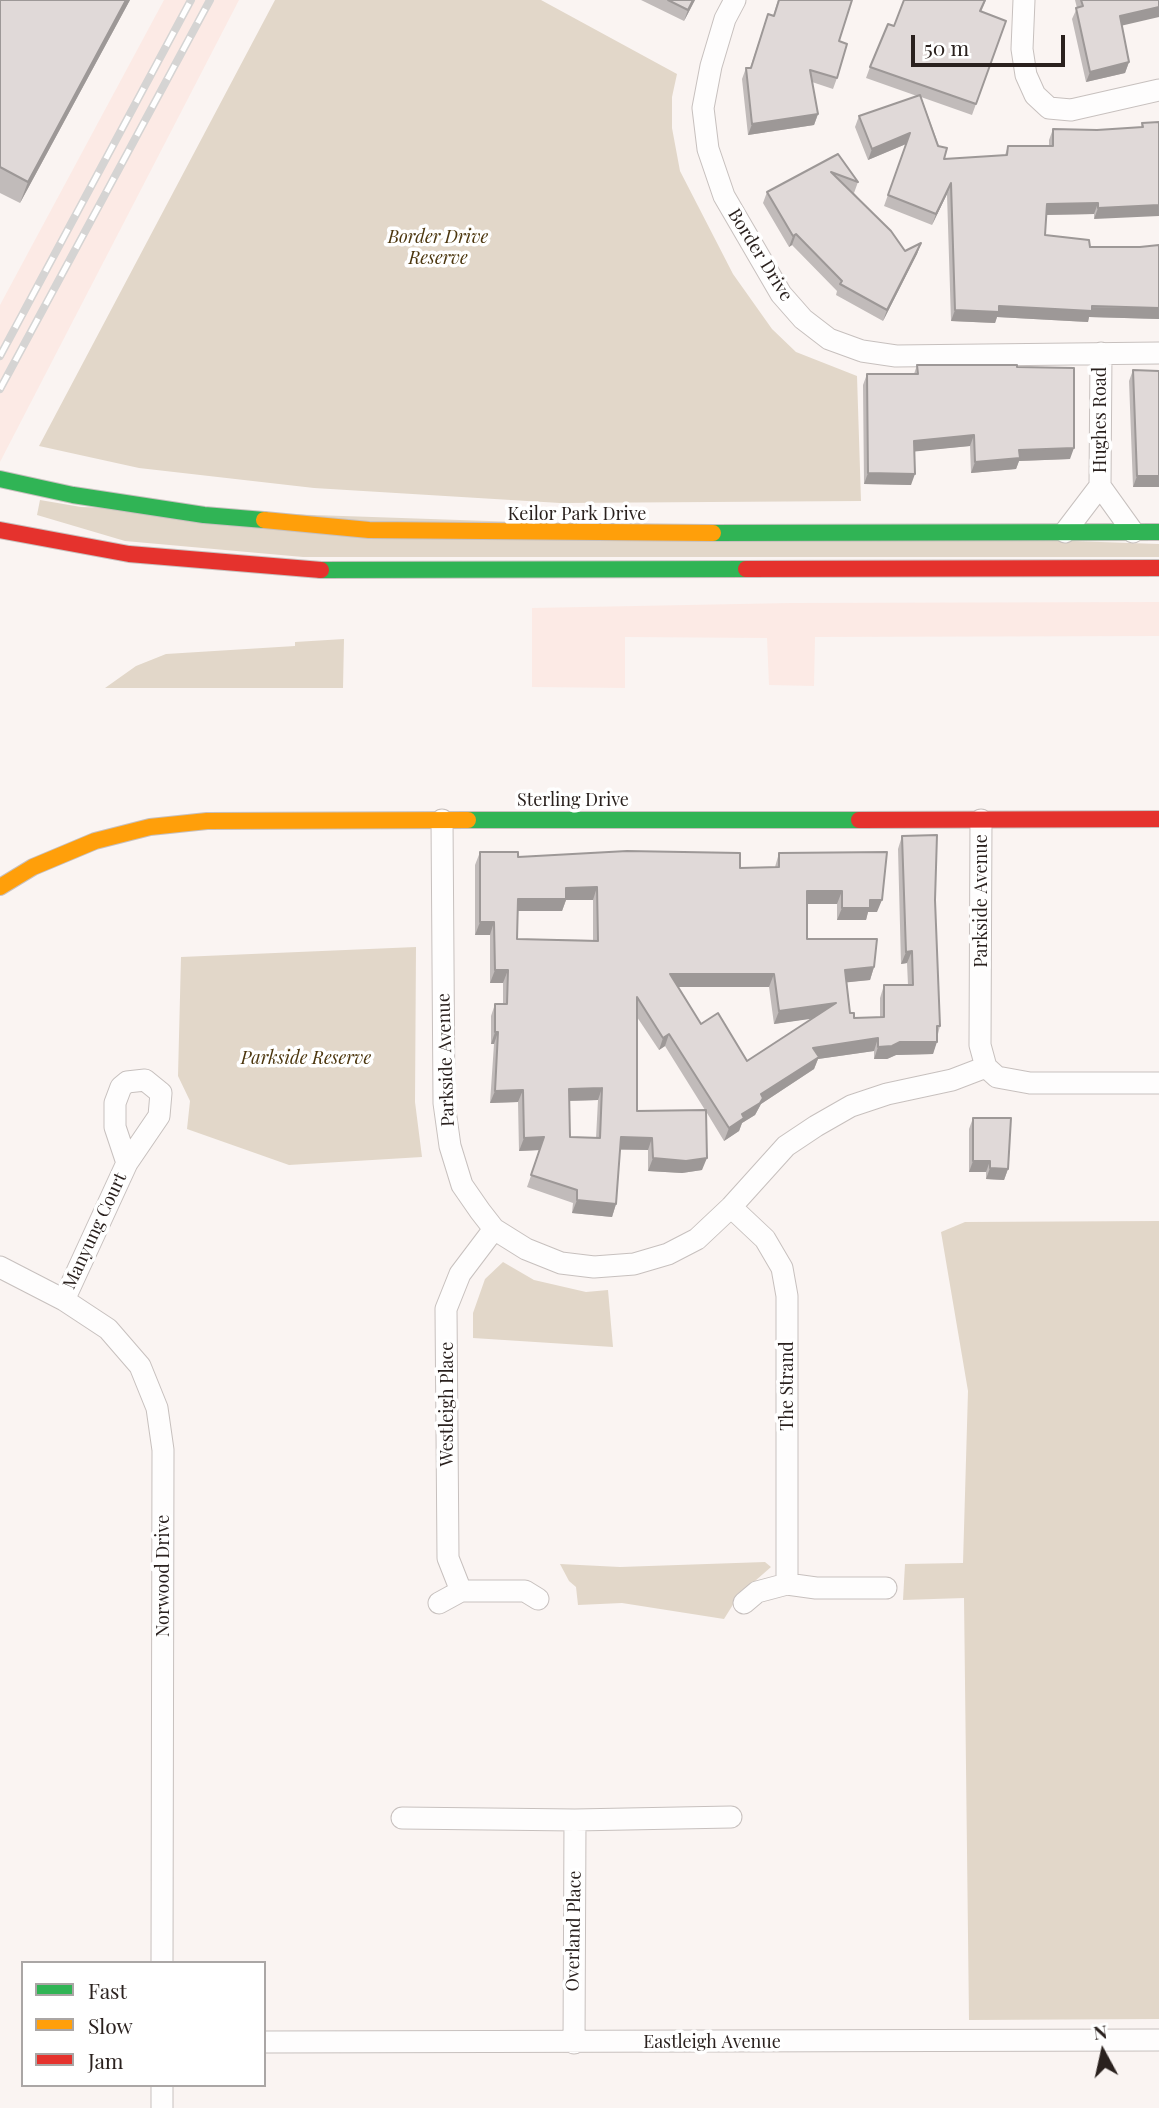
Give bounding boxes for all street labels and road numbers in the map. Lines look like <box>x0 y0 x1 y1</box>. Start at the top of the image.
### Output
street label: Border Drive <box>723 205 797 305</box>
street label: Hughes Road <box>1089 367 1111 473</box>
street label: Keilor Park Drive <box>508 503 646 525</box>
street label: Sterling Drive <box>517 789 629 811</box>
street label: Parkside Avenue <box>970 834 992 968</box>
street label: Parkside Avenue <box>433 993 459 1127</box>
street label: Manyung Court <box>59 1169 131 1293</box>
street label: The Strand <box>776 1341 798 1431</box>
street label: Westleigh Place <box>436 1342 458 1466</box>
street label: Norwood Drive <box>152 1515 174 1637</box>
street label: Overland Place <box>562 1870 586 1992</box>
street label: Eastleigh Avenue <box>643 2031 781 2053</box>

